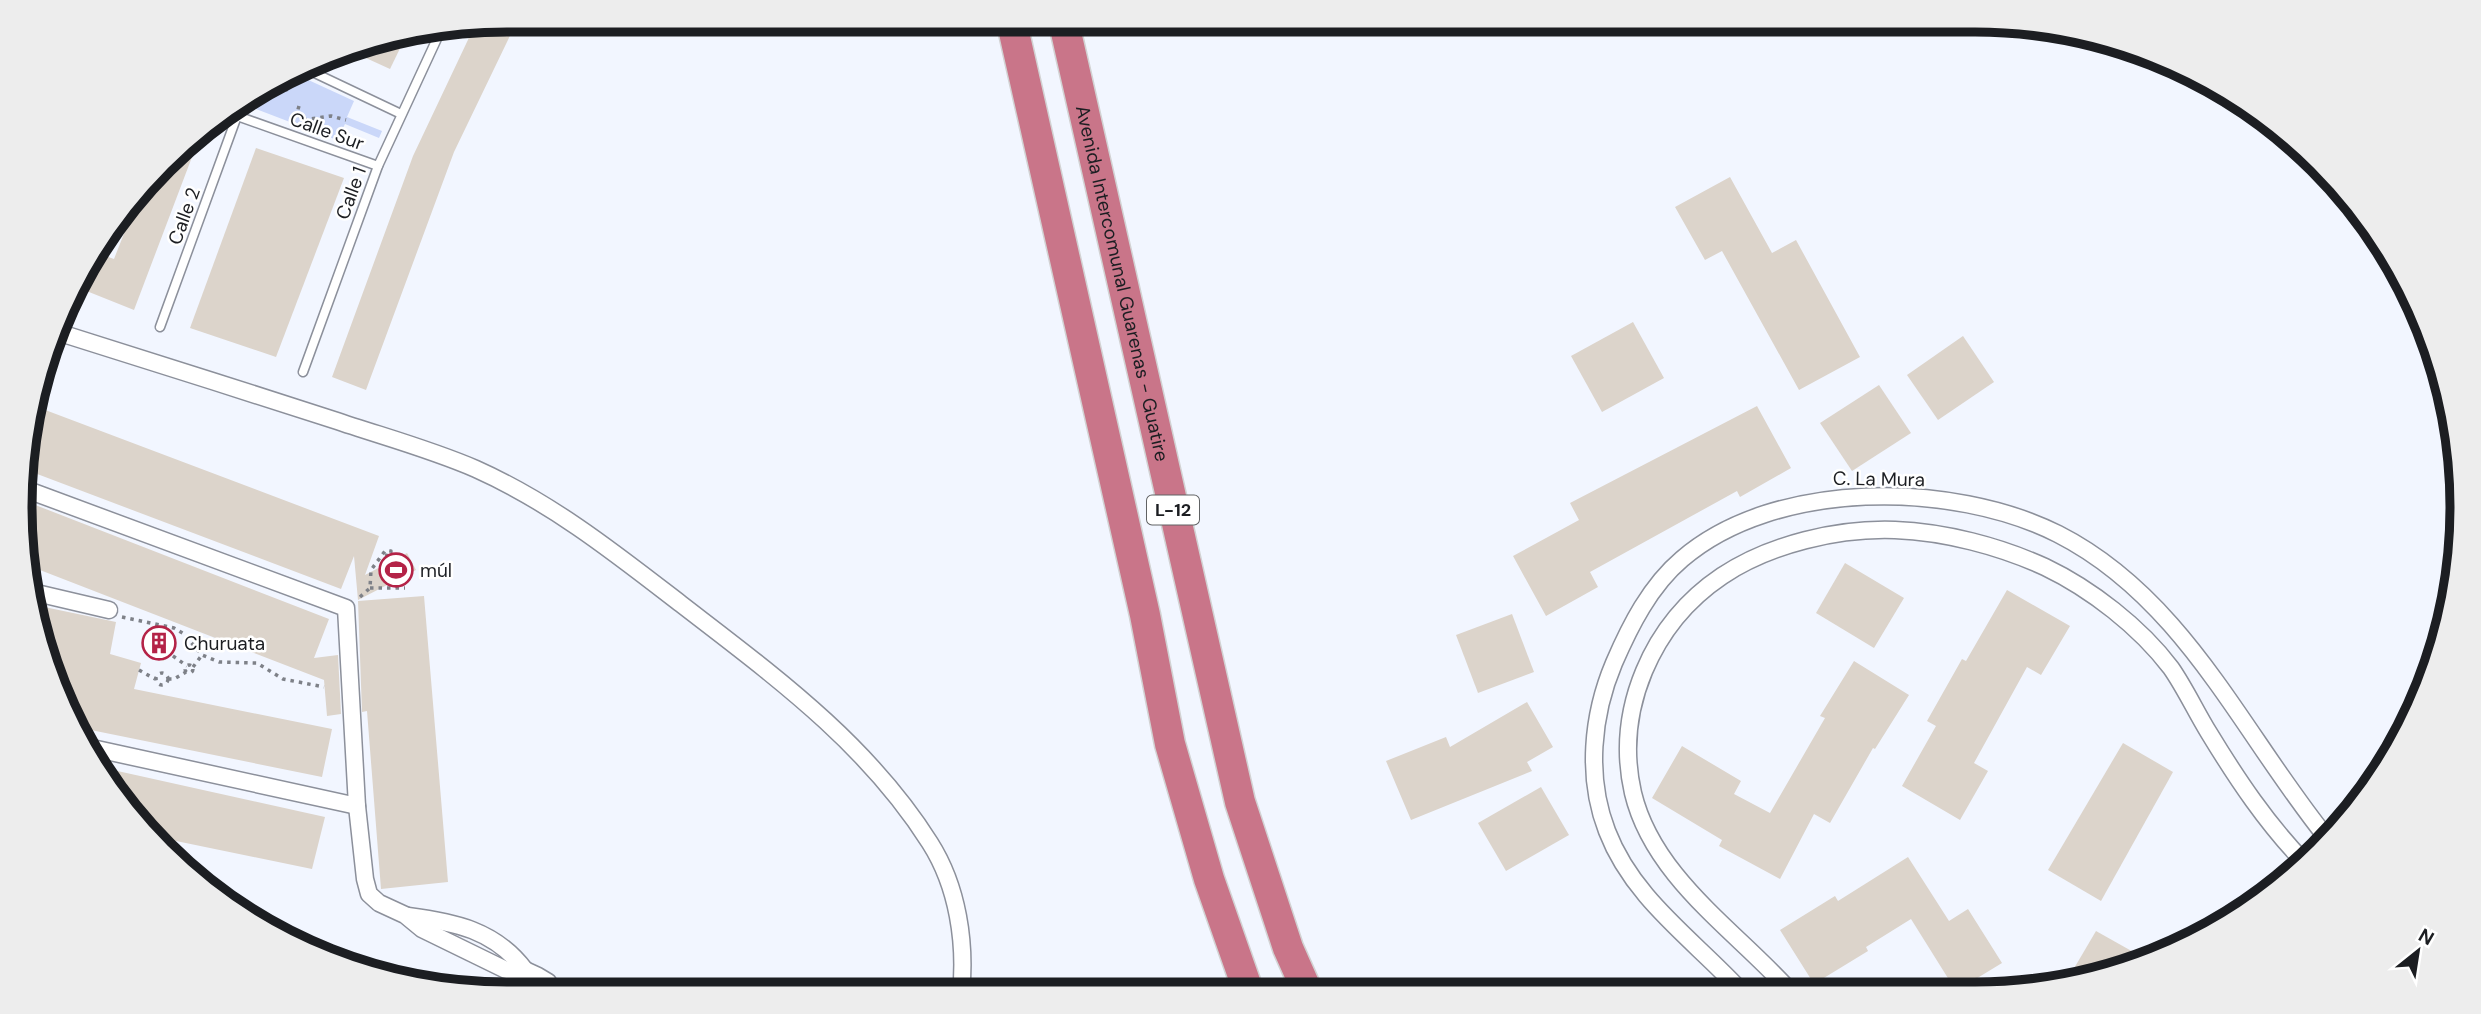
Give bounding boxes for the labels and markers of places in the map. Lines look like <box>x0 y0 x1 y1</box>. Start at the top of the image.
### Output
sports icon: múl <box>377 551 415 589</box>
place label: múl <box>420 558 452 583</box>
building icon: Churuata <box>140 624 178 662</box>
place label: Churuata <box>184 631 265 656</box>

